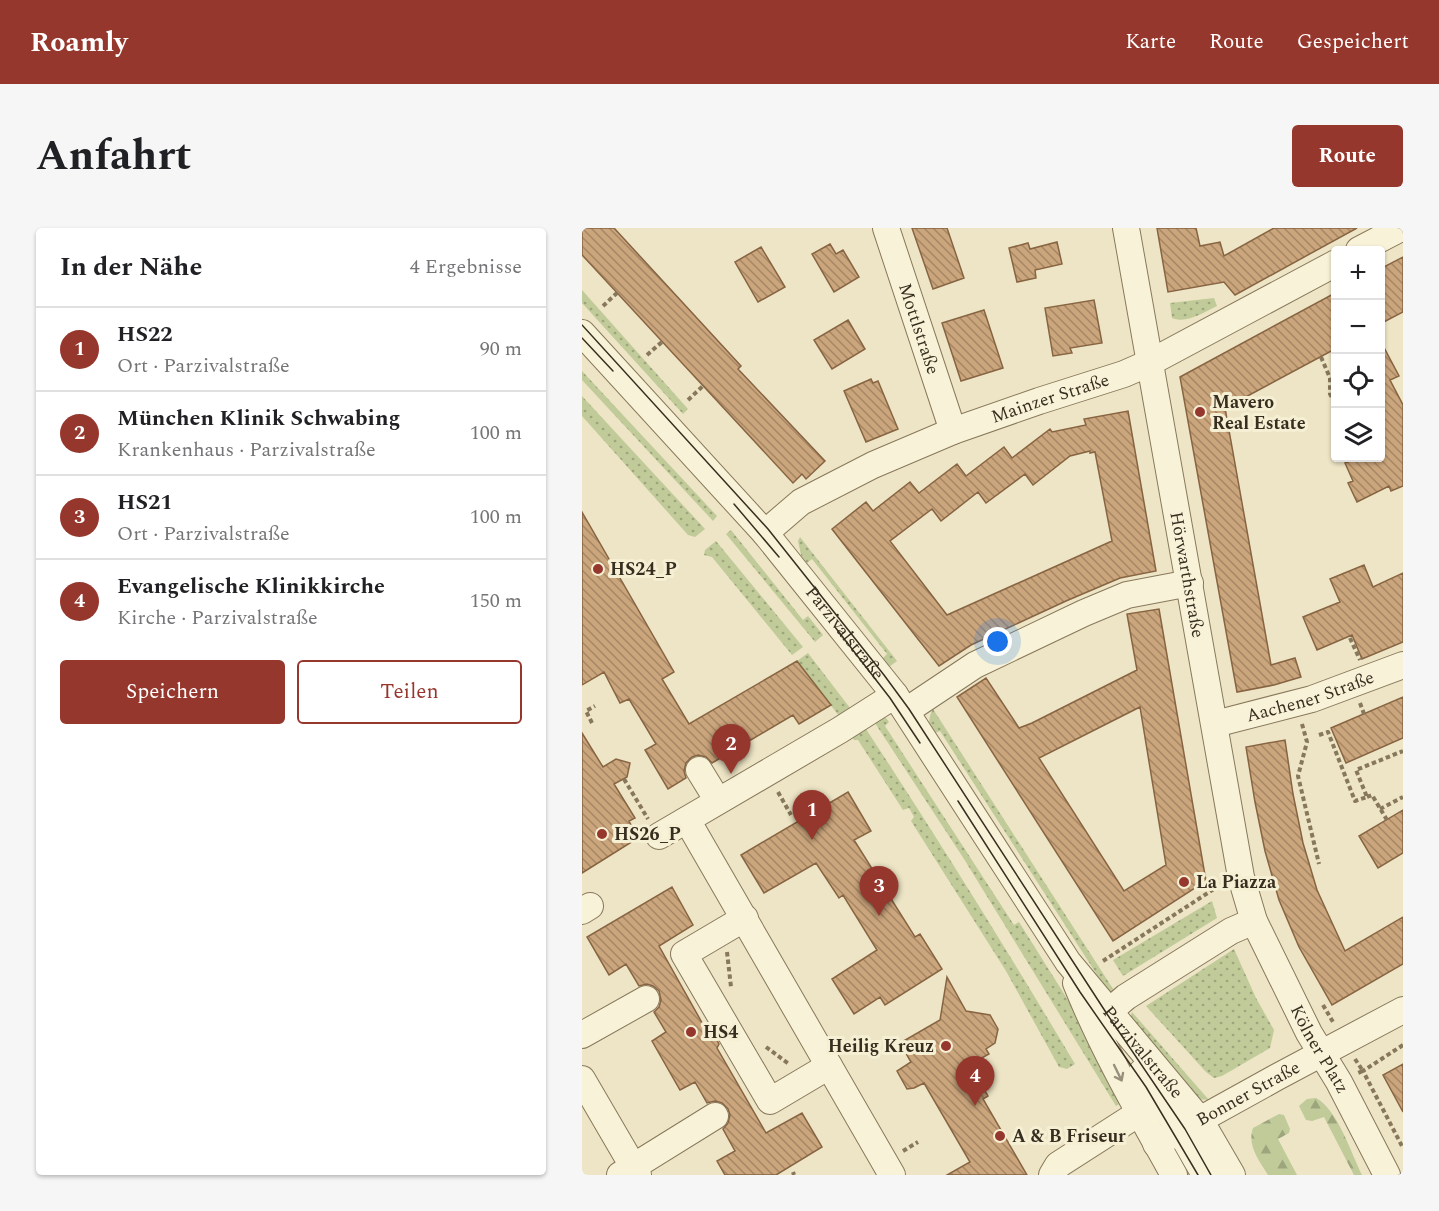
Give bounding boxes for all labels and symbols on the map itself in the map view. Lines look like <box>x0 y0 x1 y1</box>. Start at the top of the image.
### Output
street label: Mottlstraße <box>891 280 946 378</box>
street label: Mainzer Straße <box>988 366 1113 431</box>
place label: Mavero Real Estate <box>1212 389 1306 437</box>
marker: Mavero Real Estate <box>1193 405 1207 419</box>
street label: Hörwarthstraße <box>1162 509 1211 640</box>
place label: HS24_P <box>610 556 677 583</box>
marker: HS24_P <box>591 562 605 576</box>
street label: Parzivalstraße <box>798 580 891 686</box>
your location <box>983 627 1012 656</box>
street label: Aachener Straße <box>1243 664 1378 729</box>
pin: 2 <box>712 724 750 774</box>
pin: 1 <box>792 790 832 840</box>
place label: HS26_P <box>614 821 681 848</box>
marker: HS26_P <box>595 827 609 841</box>
pin: 3 <box>860 866 898 916</box>
place label: La Piazza <box>1196 869 1277 896</box>
marker: La Piazza <box>1177 875 1191 889</box>
street label: Parzivalstraße <box>1096 1000 1190 1105</box>
street label: Kölner Platz <box>1283 1000 1356 1099</box>
place label: HS4 <box>703 1019 738 1046</box>
marker: HS4 <box>684 1025 698 1039</box>
place label: Heilig Kreuz <box>828 1033 934 1060</box>
marker: Heilig Kreuz <box>939 1039 953 1053</box>
street label: Bonner Straße <box>1191 1054 1305 1133</box>
pin: 4 <box>956 1056 994 1106</box>
one-way arrow <box>1112 1064 1124 1082</box>
place label: A & B Friseur <box>1012 1123 1126 1150</box>
marker: A & B Friseur <box>993 1129 1007 1143</box>

